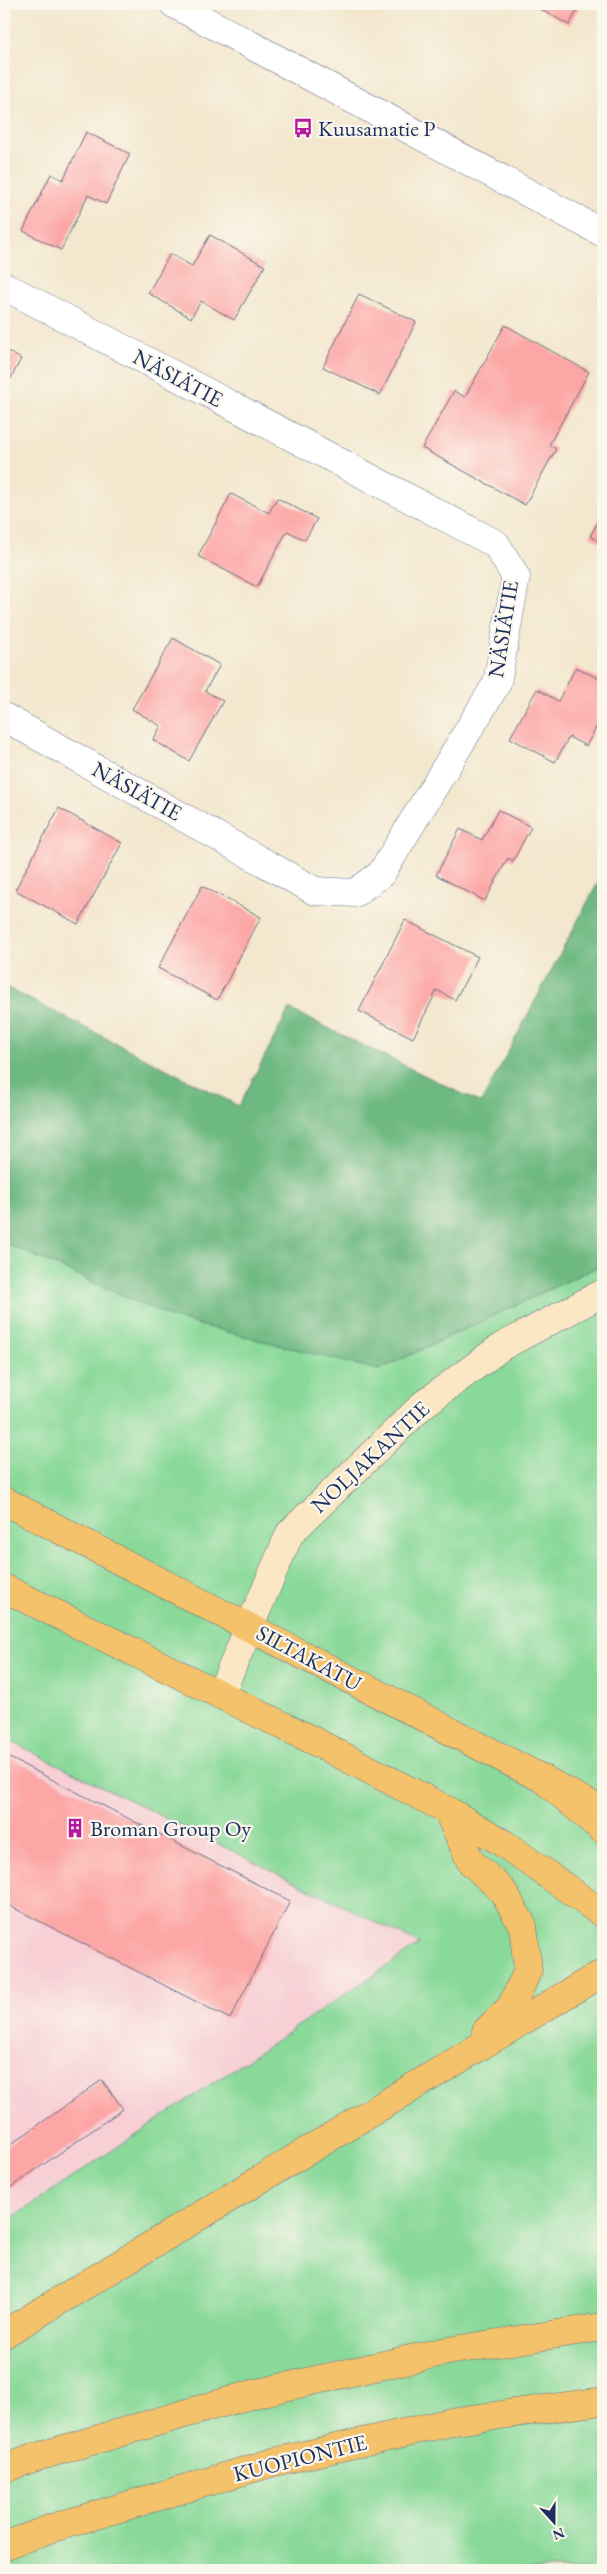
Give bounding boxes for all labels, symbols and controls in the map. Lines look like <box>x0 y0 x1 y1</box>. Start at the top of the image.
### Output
place label: Kuusamatie P <box>318 114 435 143</box>
bus stop icon: Kuusamatie P <box>292 117 314 139</box>
street label: NÄSIÄTIE <box>128 342 228 414</box>
street label: NÄSIÄTIE <box>481 578 525 680</box>
street label: NÄSIÄTIE <box>87 755 187 827</box>
street label: NOLJAKANTIE <box>305 1395 435 1519</box>
street label: SILTAKATU <box>251 1618 367 1698</box>
place label: Broman Group Oy <box>90 1814 252 1843</box>
building icon: Broman Group Oy <box>64 1817 86 1839</box>
street label: KUOPIONTIE <box>230 2427 370 2489</box>
north arrow <box>530 2496 580 2546</box>
text: N <box>550 2524 567 2545</box>

